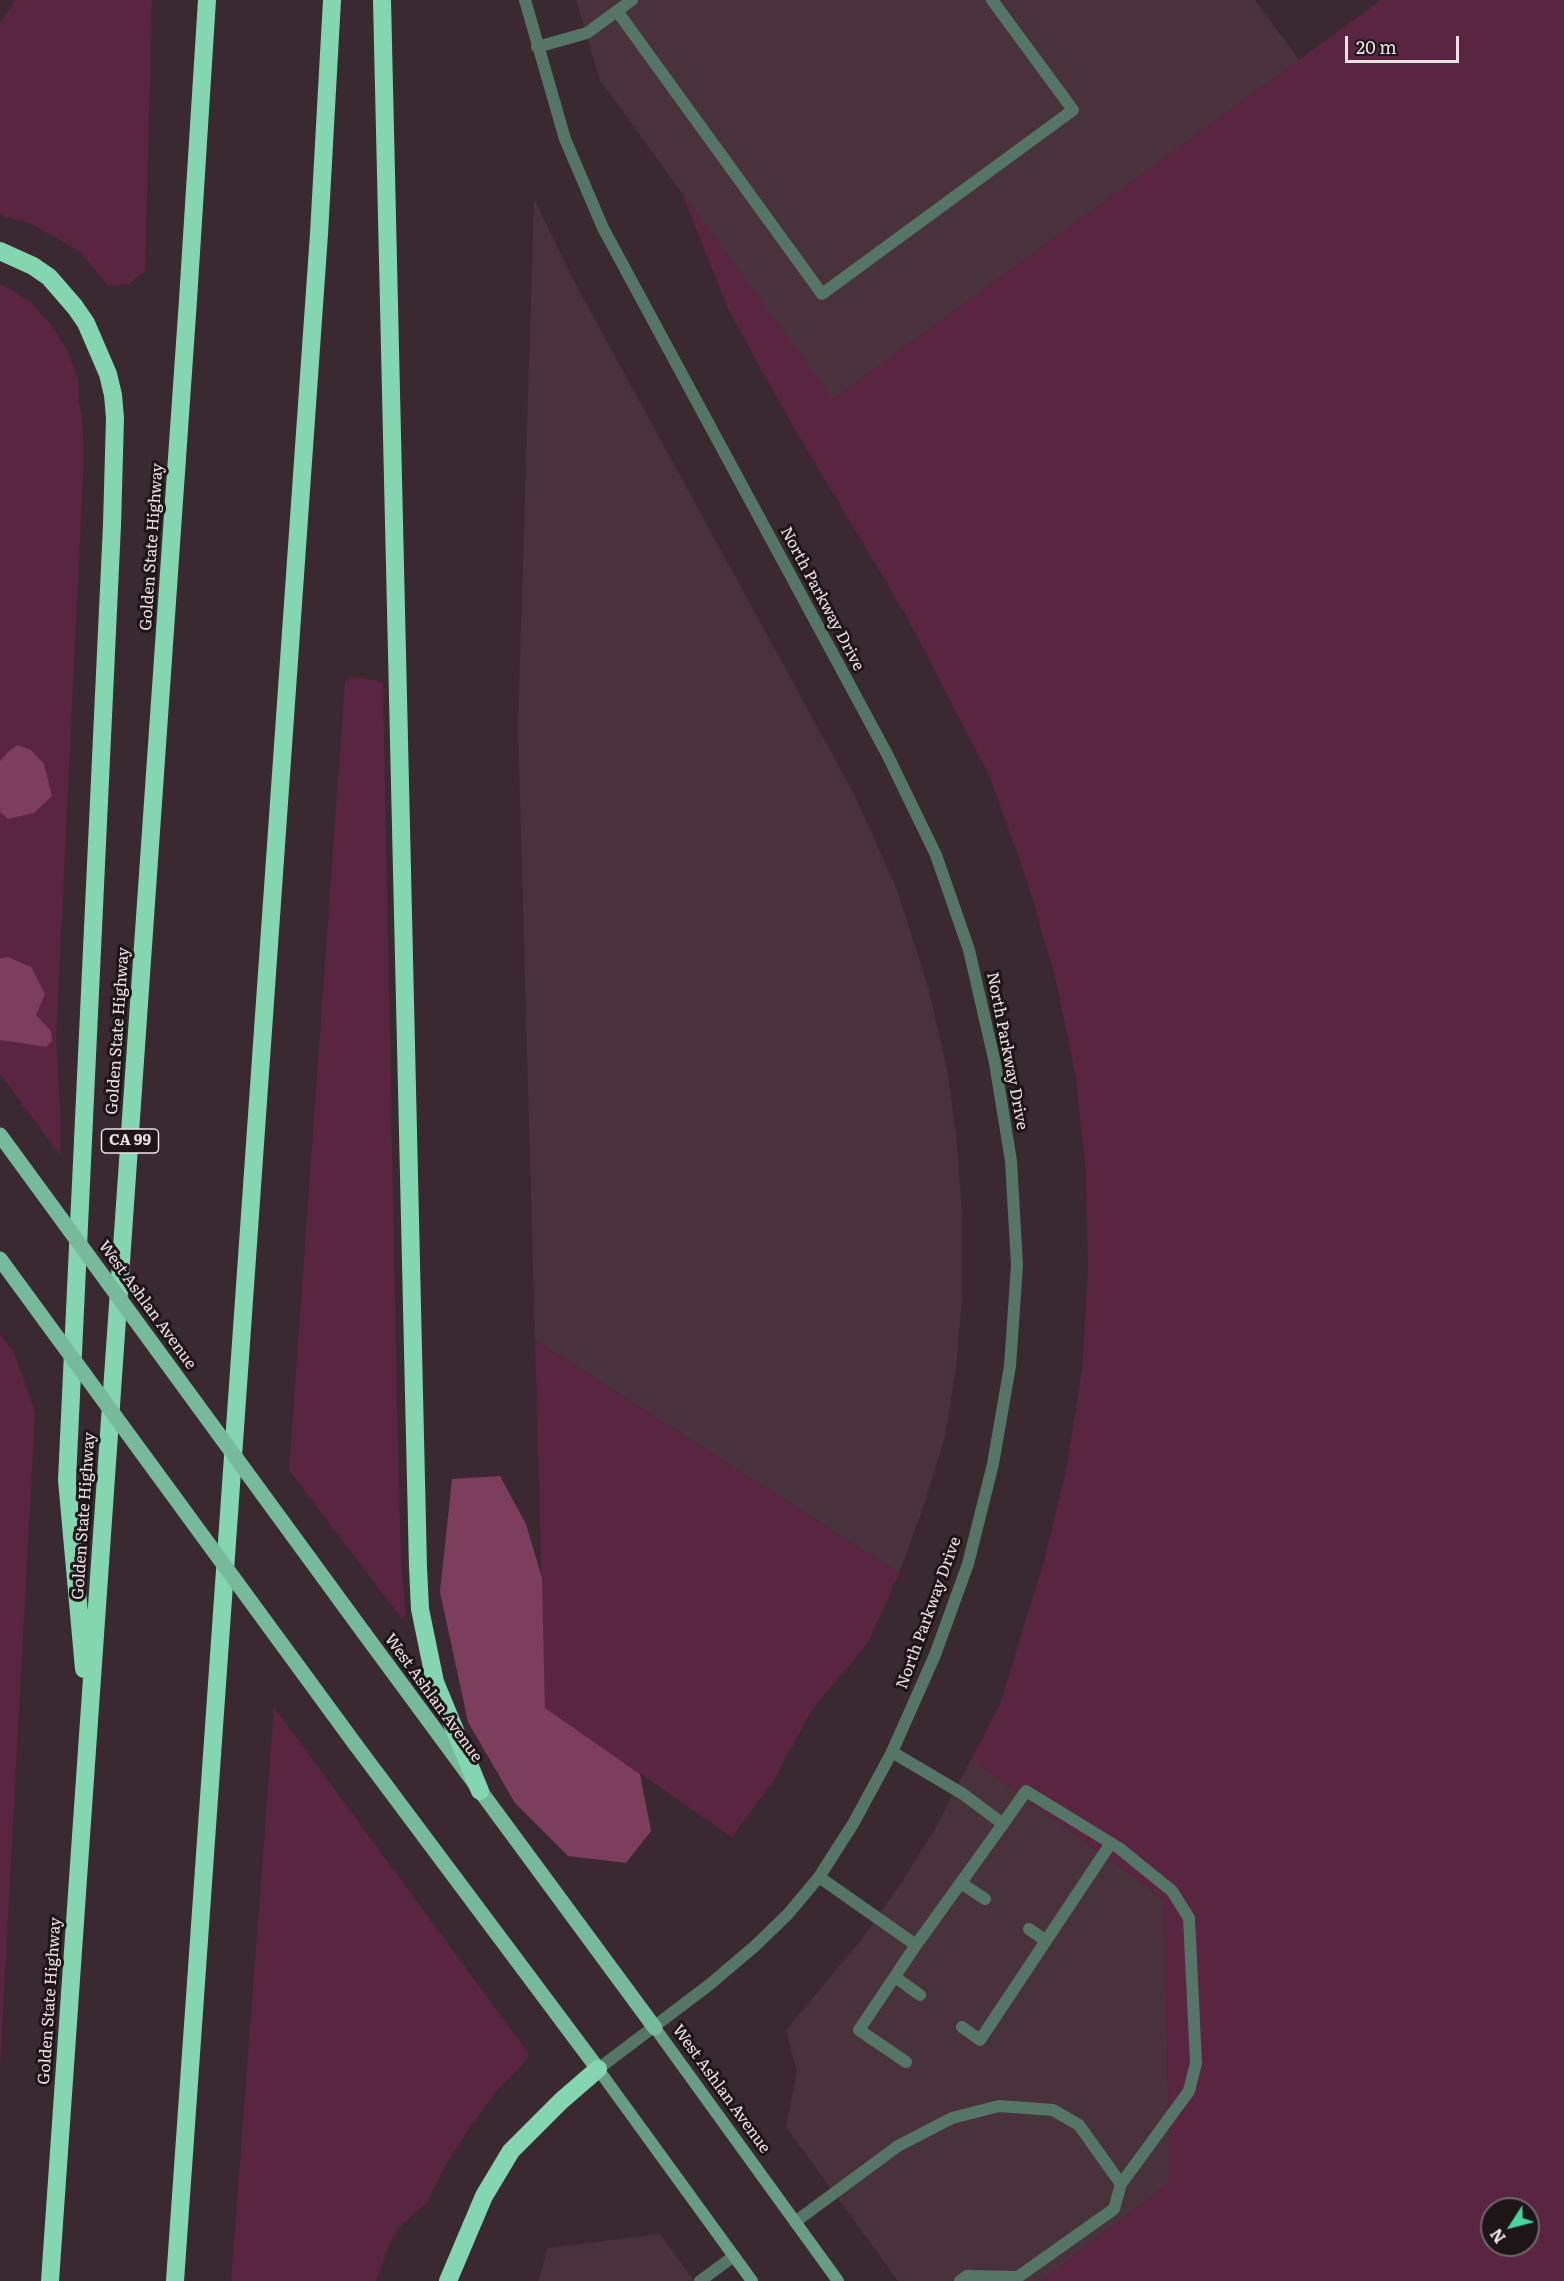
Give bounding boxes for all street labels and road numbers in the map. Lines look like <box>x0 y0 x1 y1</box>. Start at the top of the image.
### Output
street label: Golden State Highway <box>137 463 167 631</box>
street label: North Parkway Drive <box>776 524 868 674</box>
street label: Golden State Highway <box>103 947 133 1115</box>
street label: North Parkway Drive <box>982 971 1032 1131</box>
road number: CA 99 <box>102 1129 158 1153</box>
street label: West Ashlan Avenue <box>94 1237 200 1373</box>
street label: Golden State Highway <box>69 1432 99 1600</box>
street label: North Parkway Drive <box>893 1534 965 1692</box>
street label: West Ashlan Avenue <box>380 1630 486 1766</box>
street label: Golden State Highway <box>35 1917 65 2085</box>
street label: West Ashlan Avenue <box>668 2021 774 2157</box>

